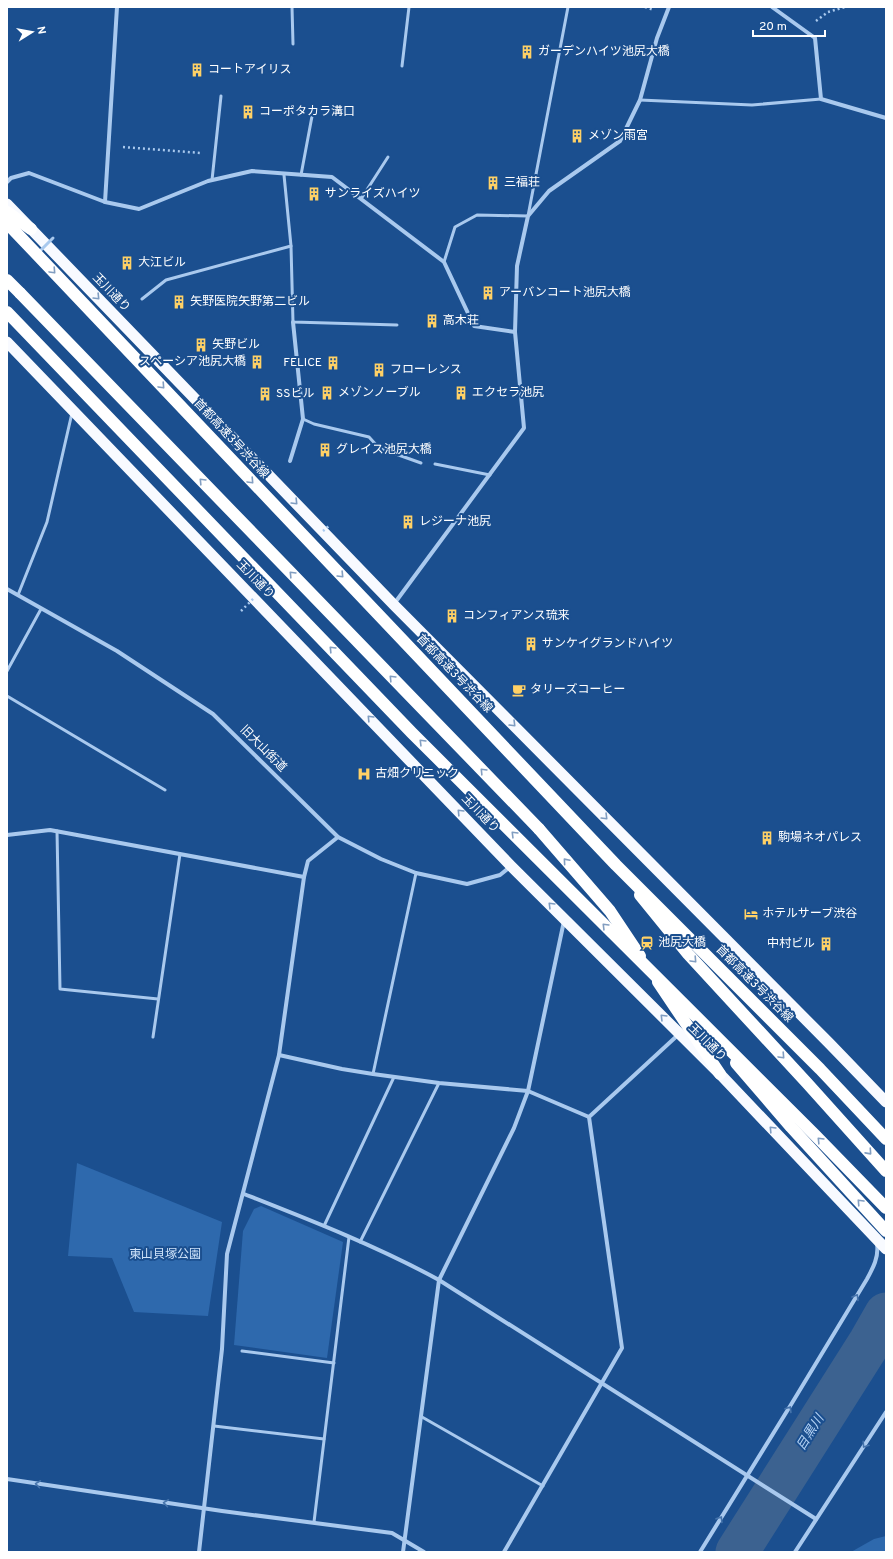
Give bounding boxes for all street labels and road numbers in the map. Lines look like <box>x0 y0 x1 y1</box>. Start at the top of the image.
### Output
street label: 玉川通り <box>89 270 133 316</box>
street label: 首都高速3号渋谷線 <box>190 396 272 482</box>
street label: 玉川通り <box>233 557 277 603</box>
street label: 首都高速3号渋谷線 <box>412 631 496 717</box>
street label: 旧大山街道 <box>236 722 290 776</box>
street label: 玉川通り <box>458 791 502 837</box>
street label: 首都高速3号渋谷線 <box>712 942 796 1026</box>
street label: 玉川通り <box>684 1020 730 1066</box>

